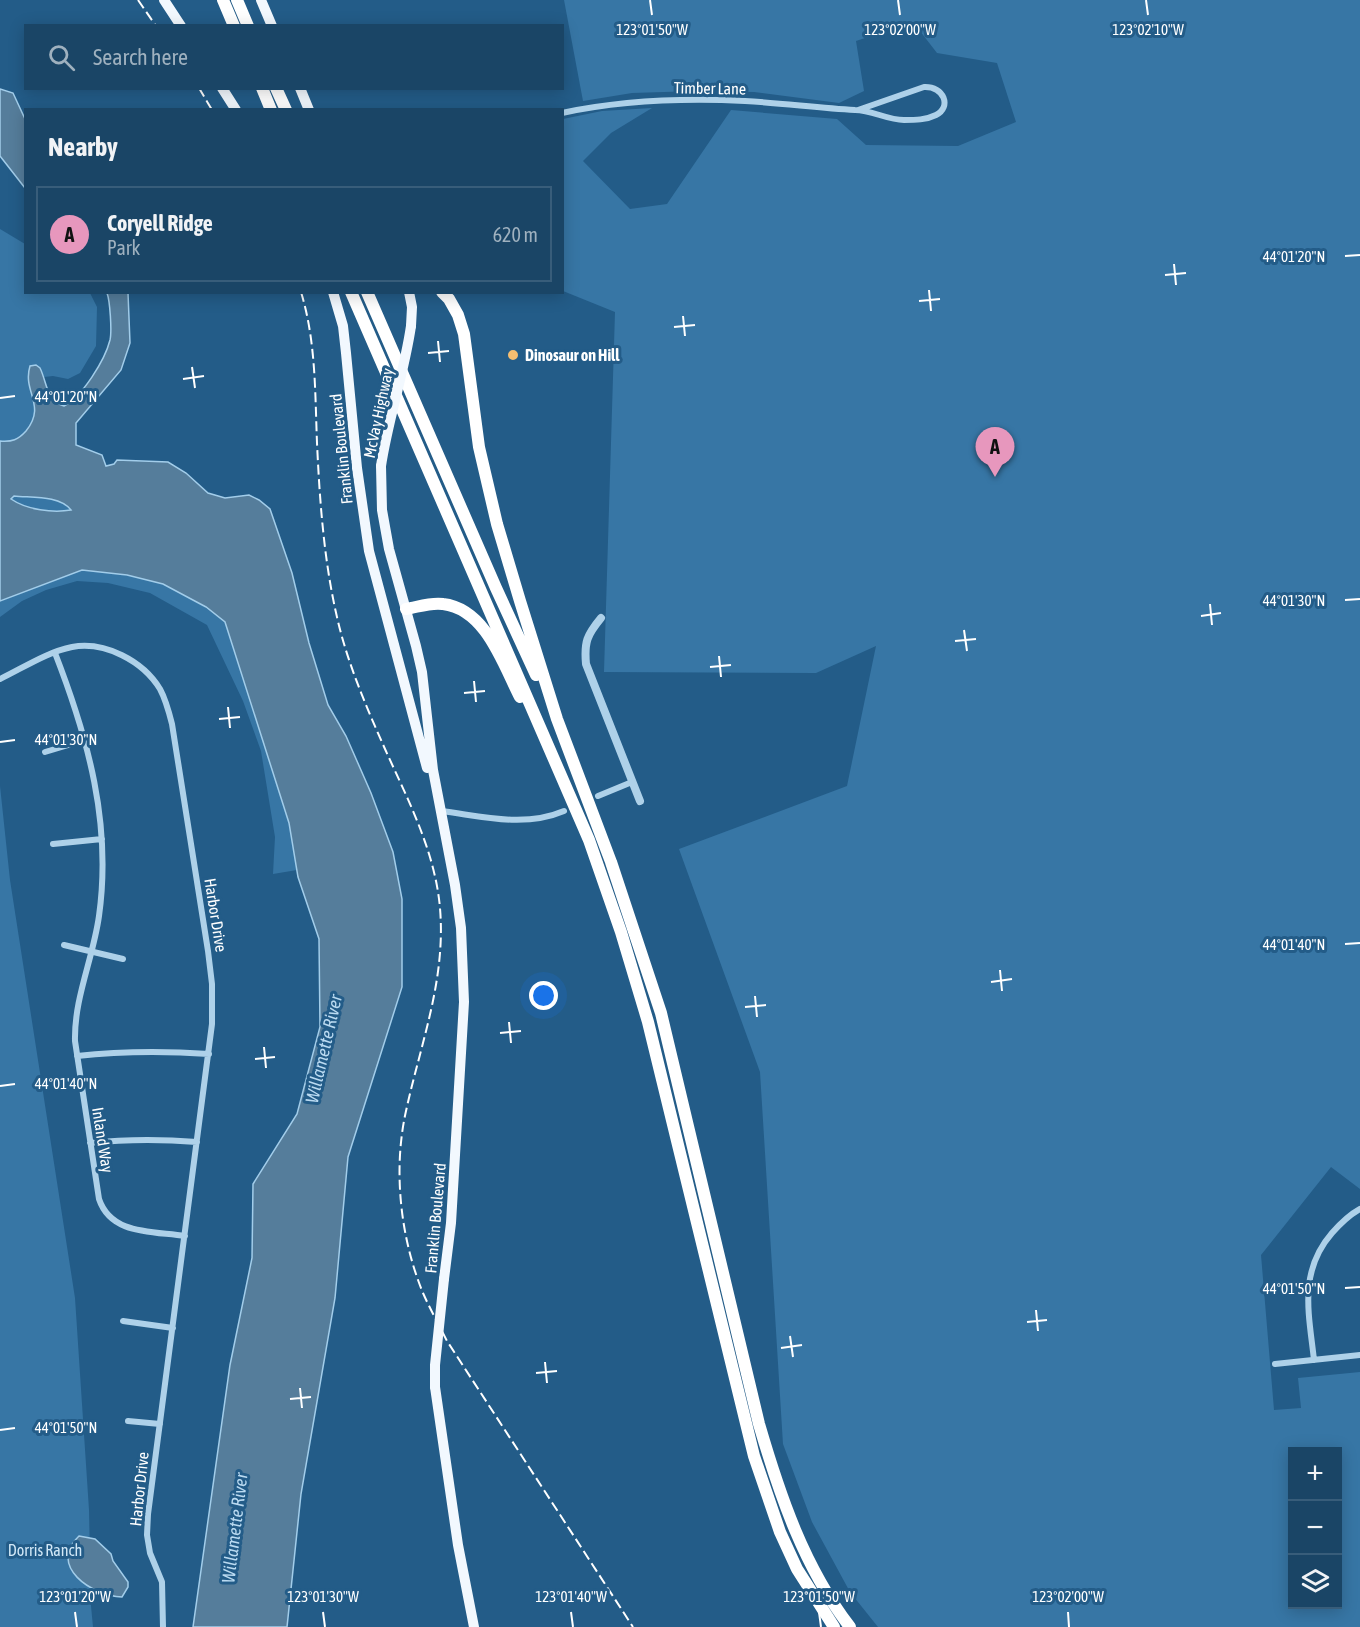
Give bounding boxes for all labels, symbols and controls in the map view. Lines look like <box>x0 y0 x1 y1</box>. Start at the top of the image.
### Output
text: 123°01'50"W <box>616 21 688 38</box>
text: 123°02'00"W <box>864 21 936 38</box>
text: 123°02'10"W <box>1112 21 1184 38</box>
search box <box>24 24 564 90</box>
icon: search <box>45 41 78 74</box>
text: Search here <box>93 44 188 70</box>
street label: Timber Lane <box>674 78 746 98</box>
text: Nearby <box>48 132 118 162</box>
text: Coryell Ridge <box>107 210 213 236</box>
text: A <box>65 223 74 246</box>
text: 620 m <box>493 223 538 246</box>
text: Park <box>107 236 140 259</box>
text: 44°01'20"N <box>1263 248 1325 265</box>
place label: Dinosaur on Hill <box>525 346 620 364</box>
marker: Dinosaur on Hill <box>506 348 520 362</box>
street label: McVay Highway <box>360 366 397 460</box>
text: 44°01'20"N <box>35 388 97 405</box>
street label: Franklin Boulevard <box>326 393 356 505</box>
pin: A <box>976 428 1014 477</box>
text: 44°01'30"N <box>1263 592 1325 609</box>
text: 44°01'30"N <box>35 731 97 748</box>
street label: Harbor Drive <box>201 877 231 953</box>
text: 44°01'40"N <box>1263 936 1325 953</box>
your location <box>529 981 558 1010</box>
water label: Willamette River <box>301 992 346 1105</box>
text: 44°01'40"N <box>35 1075 97 1092</box>
street label: Inland Way <box>88 1106 117 1175</box>
street label: Franklin Boulevard <box>421 1162 449 1274</box>
text: 44°01'50"N <box>1263 1280 1325 1297</box>
text: 44°01'50"N <box>35 1419 97 1436</box>
map controls <box>1288 1447 1342 1609</box>
button: + <box>1288 1447 1342 1501</box>
street label: Harbor Drive <box>126 1451 152 1527</box>
water label: Willamette River <box>217 1471 252 1584</box>
button: − <box>1288 1501 1342 1555</box>
park label: Dorris Ranch <box>8 1541 82 1559</box>
button: layers <box>1288 1555 1342 1609</box>
text: 123°01'20"W <box>39 1588 111 1605</box>
text: 123°01'30"W <box>287 1588 359 1605</box>
text: 123°01'40"W <box>535 1588 607 1605</box>
text: 123°01'50"W <box>783 1588 855 1605</box>
text: 123°02'00"W <box>1032 1588 1104 1605</box>

